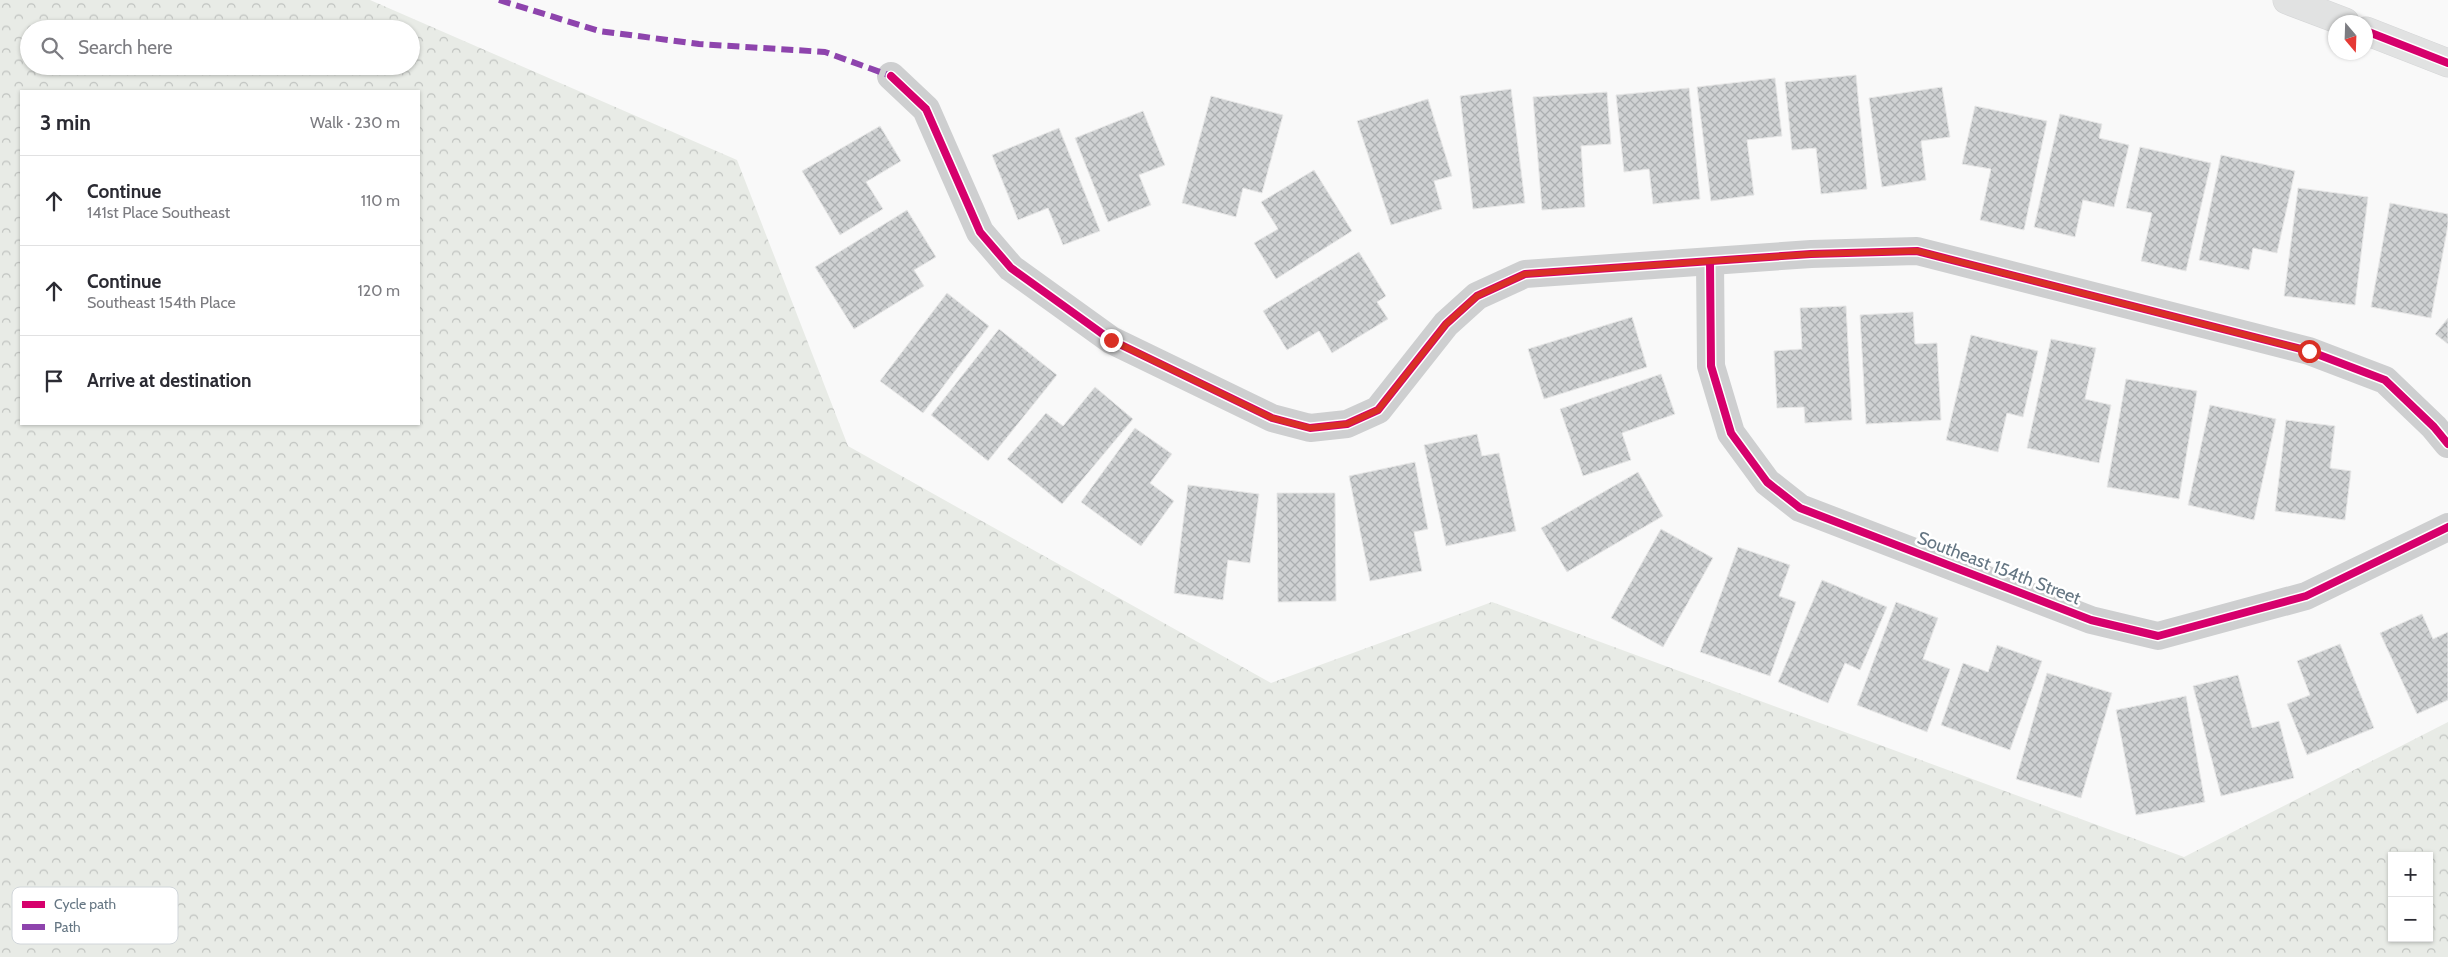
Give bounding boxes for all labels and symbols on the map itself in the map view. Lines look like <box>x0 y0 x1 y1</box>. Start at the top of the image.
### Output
north arrow <box>2328 15 2373 60</box>
route end <box>1100 329 1123 352</box>
route start <box>2298 340 2321 363</box>
street label: Southeast 154th Street <box>1914 527 2084 609</box>
legend <box>12 887 178 944</box>
text: Cycle path <box>54 895 116 913</box>
text: Path <box>54 918 81 936</box>

